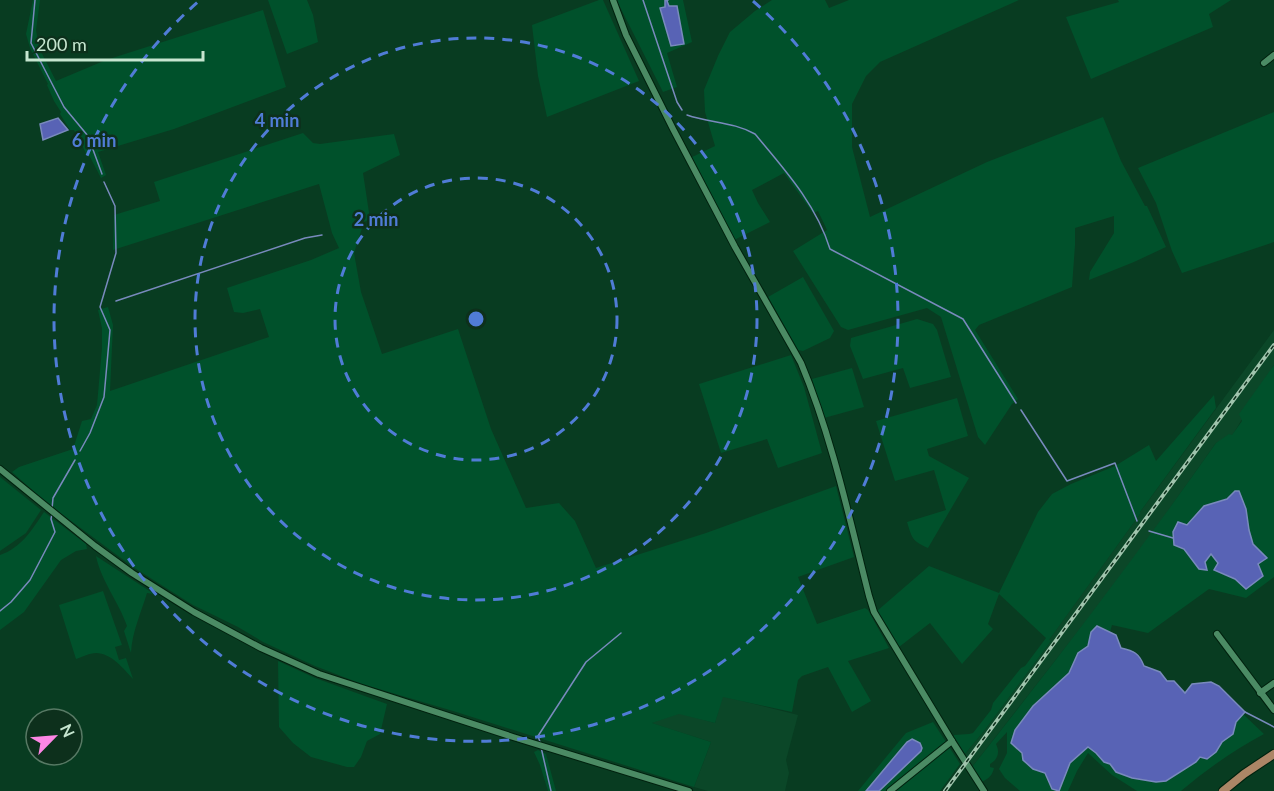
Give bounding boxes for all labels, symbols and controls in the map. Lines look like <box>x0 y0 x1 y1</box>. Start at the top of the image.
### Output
scale bar <box>27 24 202 62</box>
text: 200 m <box>36 33 87 55</box>
text: 4 min <box>255 109 299 131</box>
text: 6 min <box>72 129 116 151</box>
text: 2 min <box>354 208 398 230</box>
centre of rings <box>466 309 486 329</box>
north arrow <box>24 707 84 767</box>
text: N <box>57 721 79 740</box>

